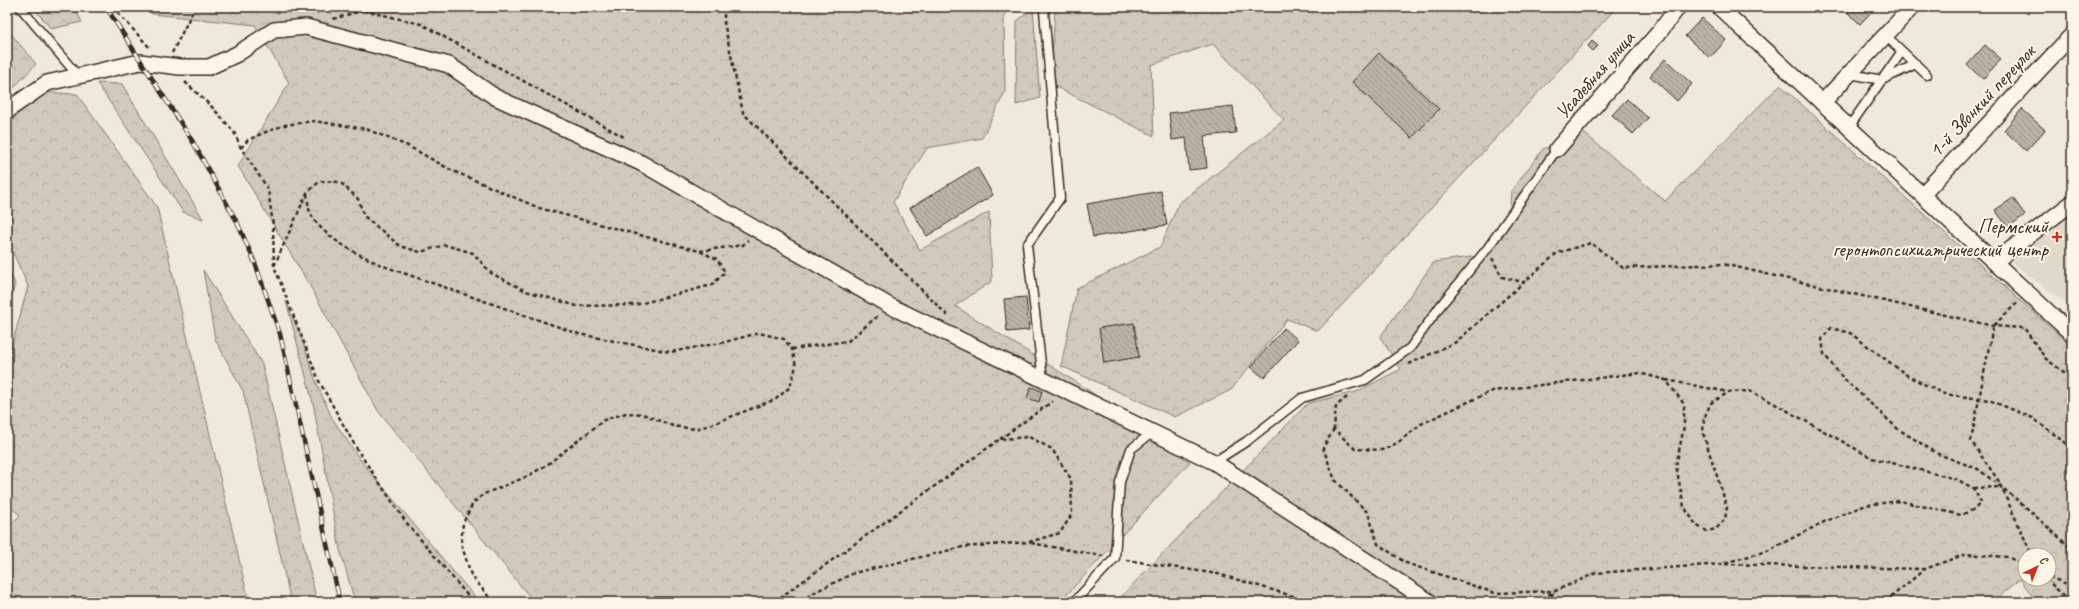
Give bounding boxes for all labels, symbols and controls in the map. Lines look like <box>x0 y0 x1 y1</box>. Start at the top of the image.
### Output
street label: Усадебная улица <box>1550 25 1641 124</box>
street label: 1-й Звонкий переулок <box>1923 38 2042 163</box>
place label: Пермский геронтопсихиатрический центр <box>1833 214 2050 262</box>
marker: Пермский геронтопсихиатрический центр <box>2051 231 2063 243</box>
north arrow <box>2017 547 2057 587</box>
text: С <box>2037 553 2052 568</box>

